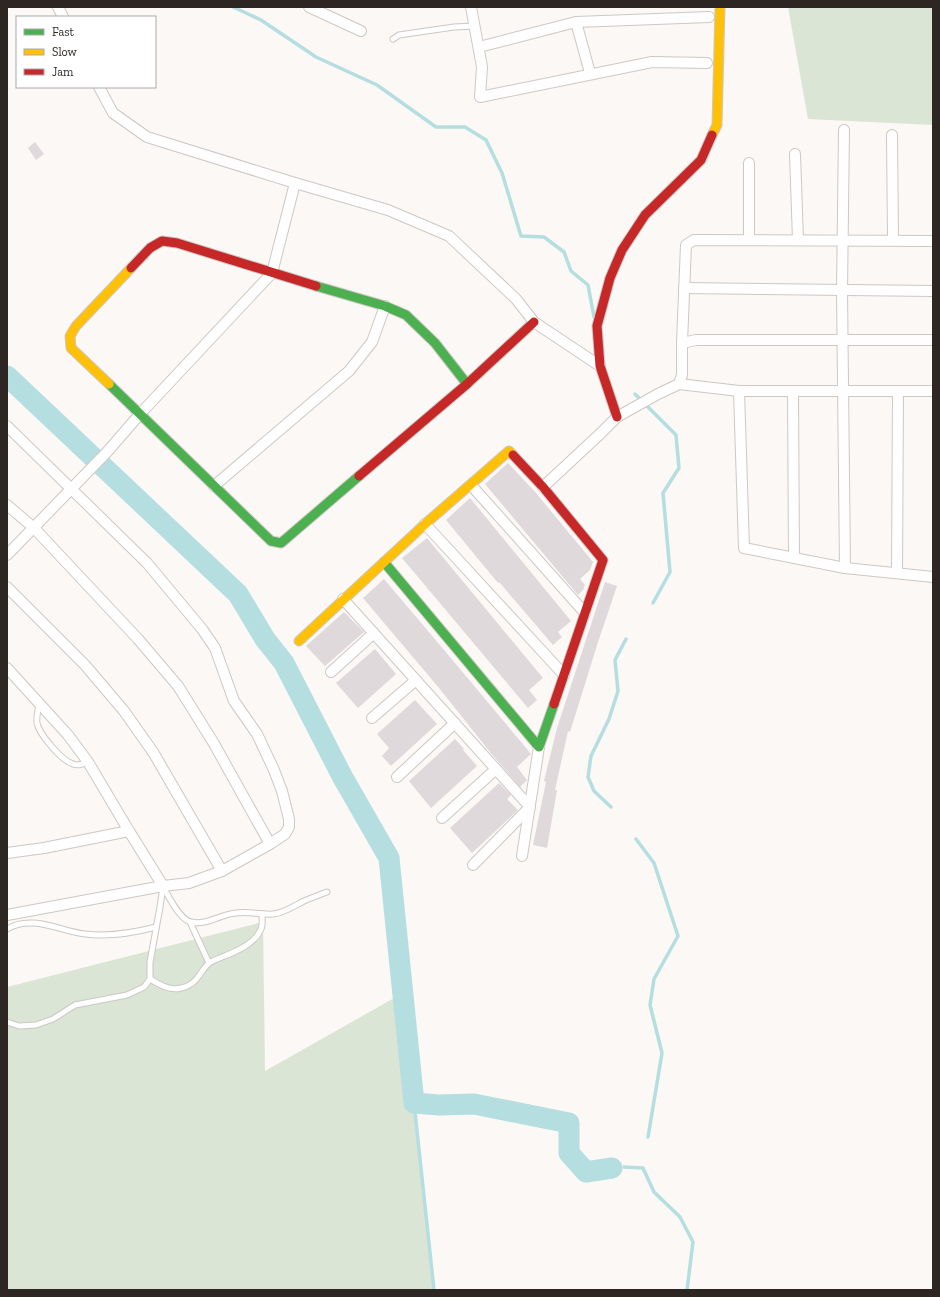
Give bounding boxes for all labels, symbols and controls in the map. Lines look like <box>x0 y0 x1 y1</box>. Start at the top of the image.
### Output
legend <box>16 16 156 88</box>
text: Fast <box>52 25 75 39</box>
text: Slow <box>52 45 78 59</box>
text: Jam <box>52 65 74 79</box>

